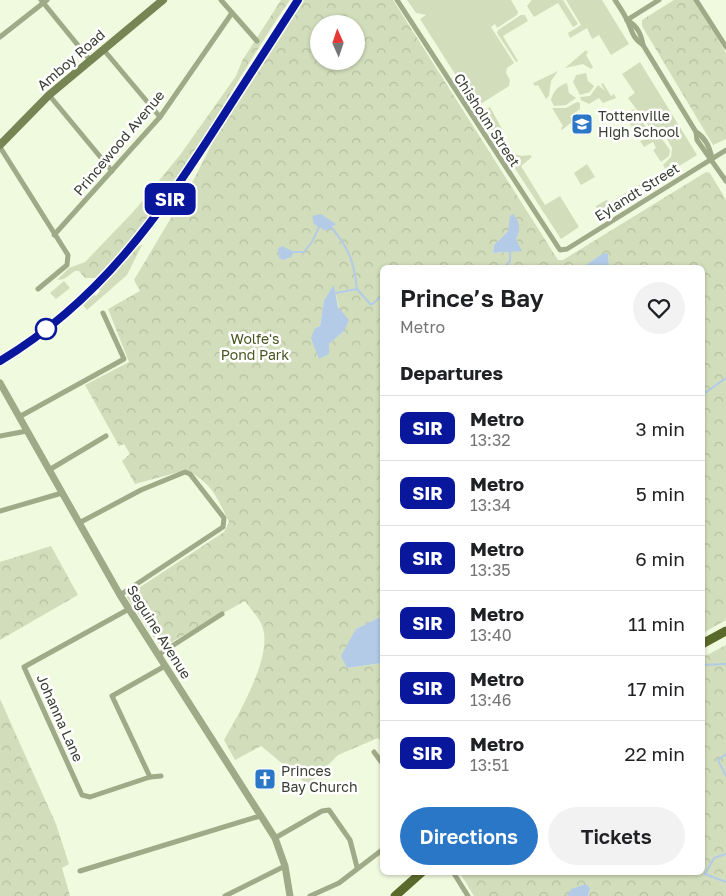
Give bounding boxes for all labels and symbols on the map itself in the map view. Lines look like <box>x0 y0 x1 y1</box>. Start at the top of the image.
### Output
north arrow <box>310 15 365 70</box>
street label: Amboy Road <box>33 26 108 94</box>
street label: Chisholm Street <box>451 70 524 170</box>
street label: Princewood Avenue <box>70 87 168 199</box>
place label: Tottenville High School <box>598 107 680 140</box>
school or university icon: Tottenville High School <box>570 112 594 136</box>
street label: Eylandt Street <box>591 159 682 224</box>
line badge: SIR <box>141 183 199 215</box>
unlabelled marker <box>35 318 57 340</box>
park label: Wolfe's Pond Park <box>221 330 289 363</box>
street label: Seguine Avenue <box>124 582 195 682</box>
street label: Johanna Lane <box>34 671 87 764</box>
place label: Princes Bay Church <box>281 762 358 795</box>
church icon: Princes Bay Church <box>253 767 277 791</box>

